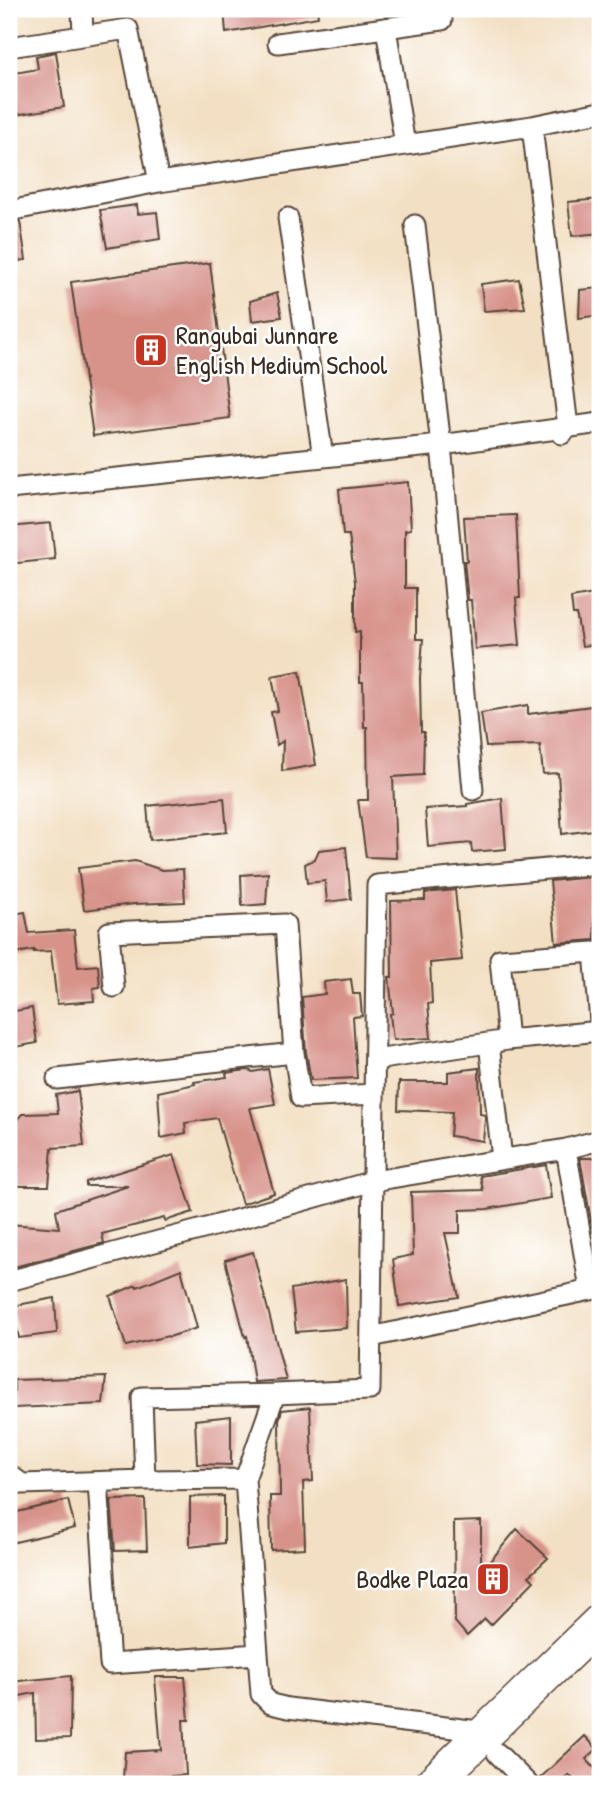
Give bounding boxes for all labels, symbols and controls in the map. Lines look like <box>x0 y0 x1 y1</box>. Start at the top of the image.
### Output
place label: Rangubai Junnare English Medium School <box>176 317 387 382</box>
building icon: Rangubai Junnare English Medium School <box>132 331 170 369</box>
building icon: Bodke Plaza <box>474 1560 512 1598</box>
place label: Bodke Plaza <box>356 1561 468 1596</box>

